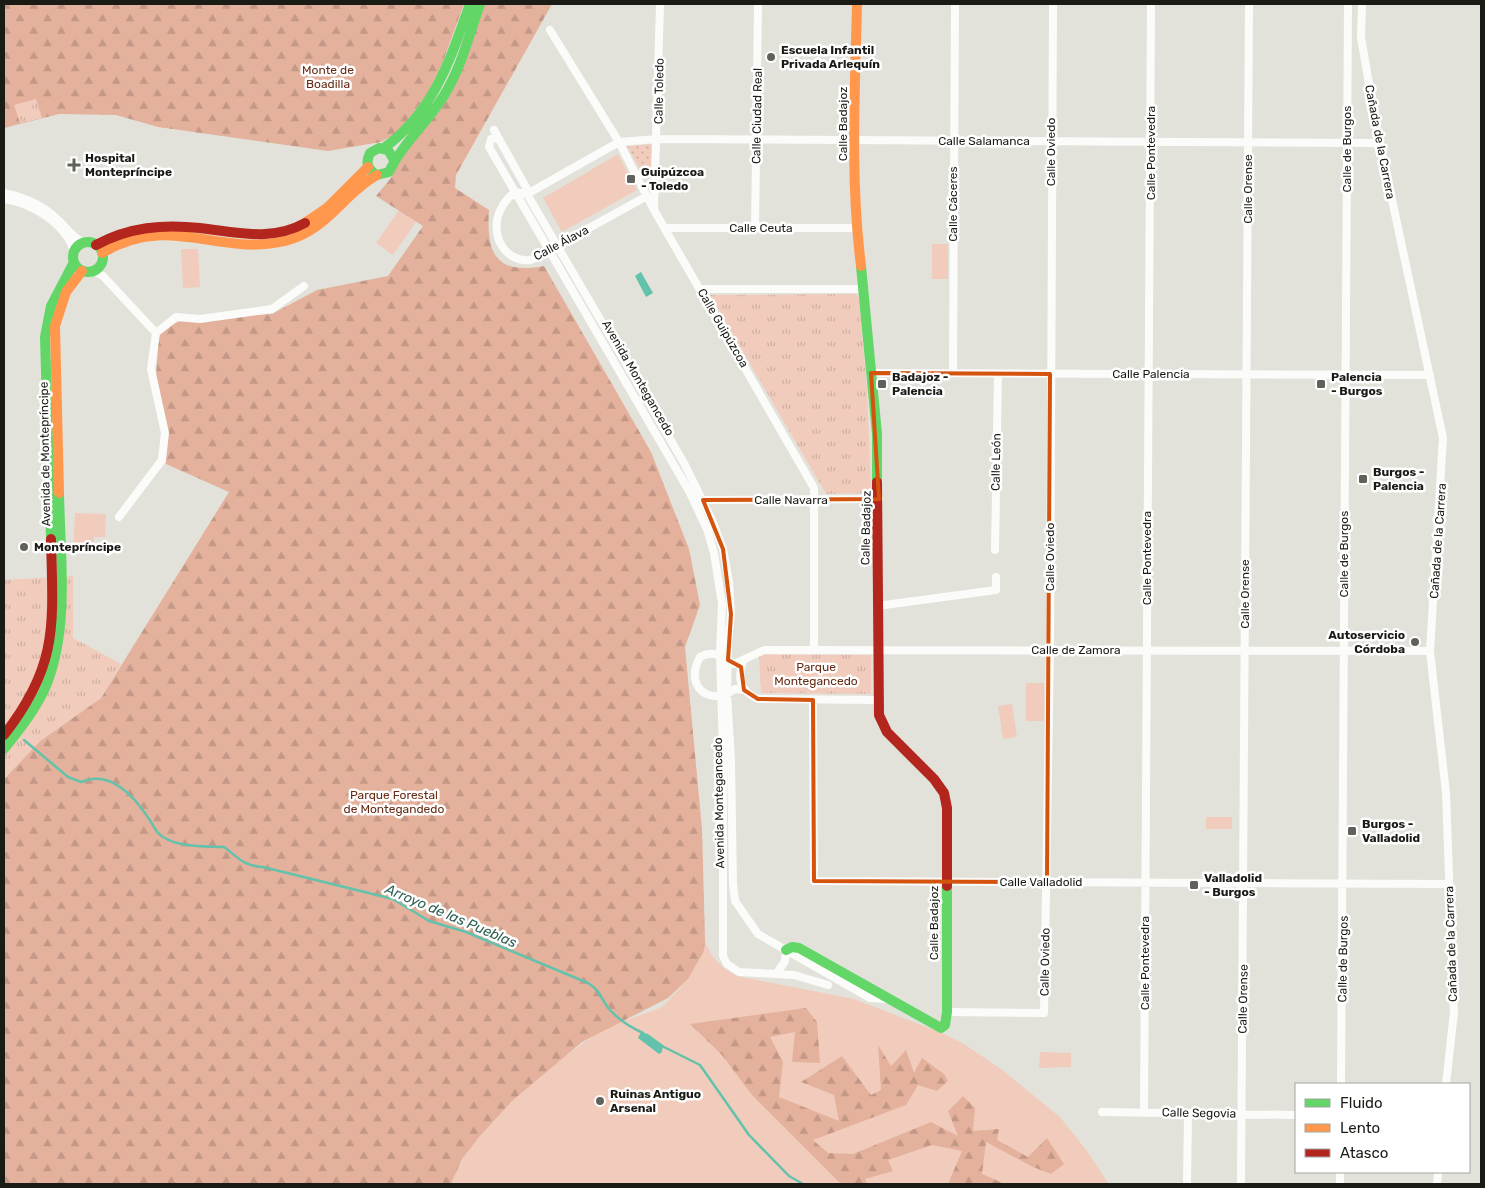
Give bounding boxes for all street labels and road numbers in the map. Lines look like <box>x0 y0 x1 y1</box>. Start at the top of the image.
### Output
street label: Calle Toledo <box>651 58 667 124</box>
street label: Calle Ciudad Real <box>749 68 765 164</box>
street label: Cañada de la Carrera <box>1362 84 1398 200</box>
street label: Calle Badajoz <box>836 87 850 161</box>
street label: Calle Pontevedra <box>1144 106 1158 200</box>
street label: Calle de Burgos <box>1340 106 1354 192</box>
street label: Calle Oviedo <box>1044 118 1058 186</box>
street label: Calle Salamanca <box>938 134 1030 148</box>
street label: Calle Orense <box>1241 154 1255 224</box>
street label: Calle Cáceres <box>946 166 960 242</box>
street label: Calle Ceuta <box>729 221 793 235</box>
street label: Calle Álava <box>531 223 591 263</box>
street label: Calle Guipúzcoa <box>695 286 751 370</box>
street label: Avenida Montegancedo <box>599 318 677 438</box>
street label: Calle Palencia <box>1112 367 1190 381</box>
street label: Avenida de Montepríncipe <box>37 381 53 527</box>
street label: Calle León <box>988 433 1004 491</box>
street label: Cañada de la Carrera <box>1427 483 1449 599</box>
street label: Calle Badajoz <box>858 491 874 565</box>
street label: Calle Navarra <box>754 493 828 507</box>
street label: Calle Pontevedra <box>1140 511 1154 605</box>
street label: Calle de Burgos <box>1337 511 1351 597</box>
street label: Calle Oviedo <box>1043 523 1057 591</box>
street label: Calle Orense <box>1238 559 1252 629</box>
street label: Calle de Zamora <box>1031 643 1121 657</box>
street label: Avenida Montegancedo <box>711 737 727 869</box>
street label: Calle Valladolid <box>999 875 1083 889</box>
street label: Calle Badajoz <box>927 886 941 960</box>
street label: Cañada de la Carrera <box>1442 886 1460 1002</box>
street label: Calle Pontevedra <box>1138 916 1152 1010</box>
street label: Calle de Burgos <box>1335 916 1351 1002</box>
street label: Calle Oviedo <box>1037 928 1053 996</box>
street label: Calle Orense <box>1235 964 1251 1034</box>
street label: Calle Segovia <box>1162 1105 1236 1121</box>

